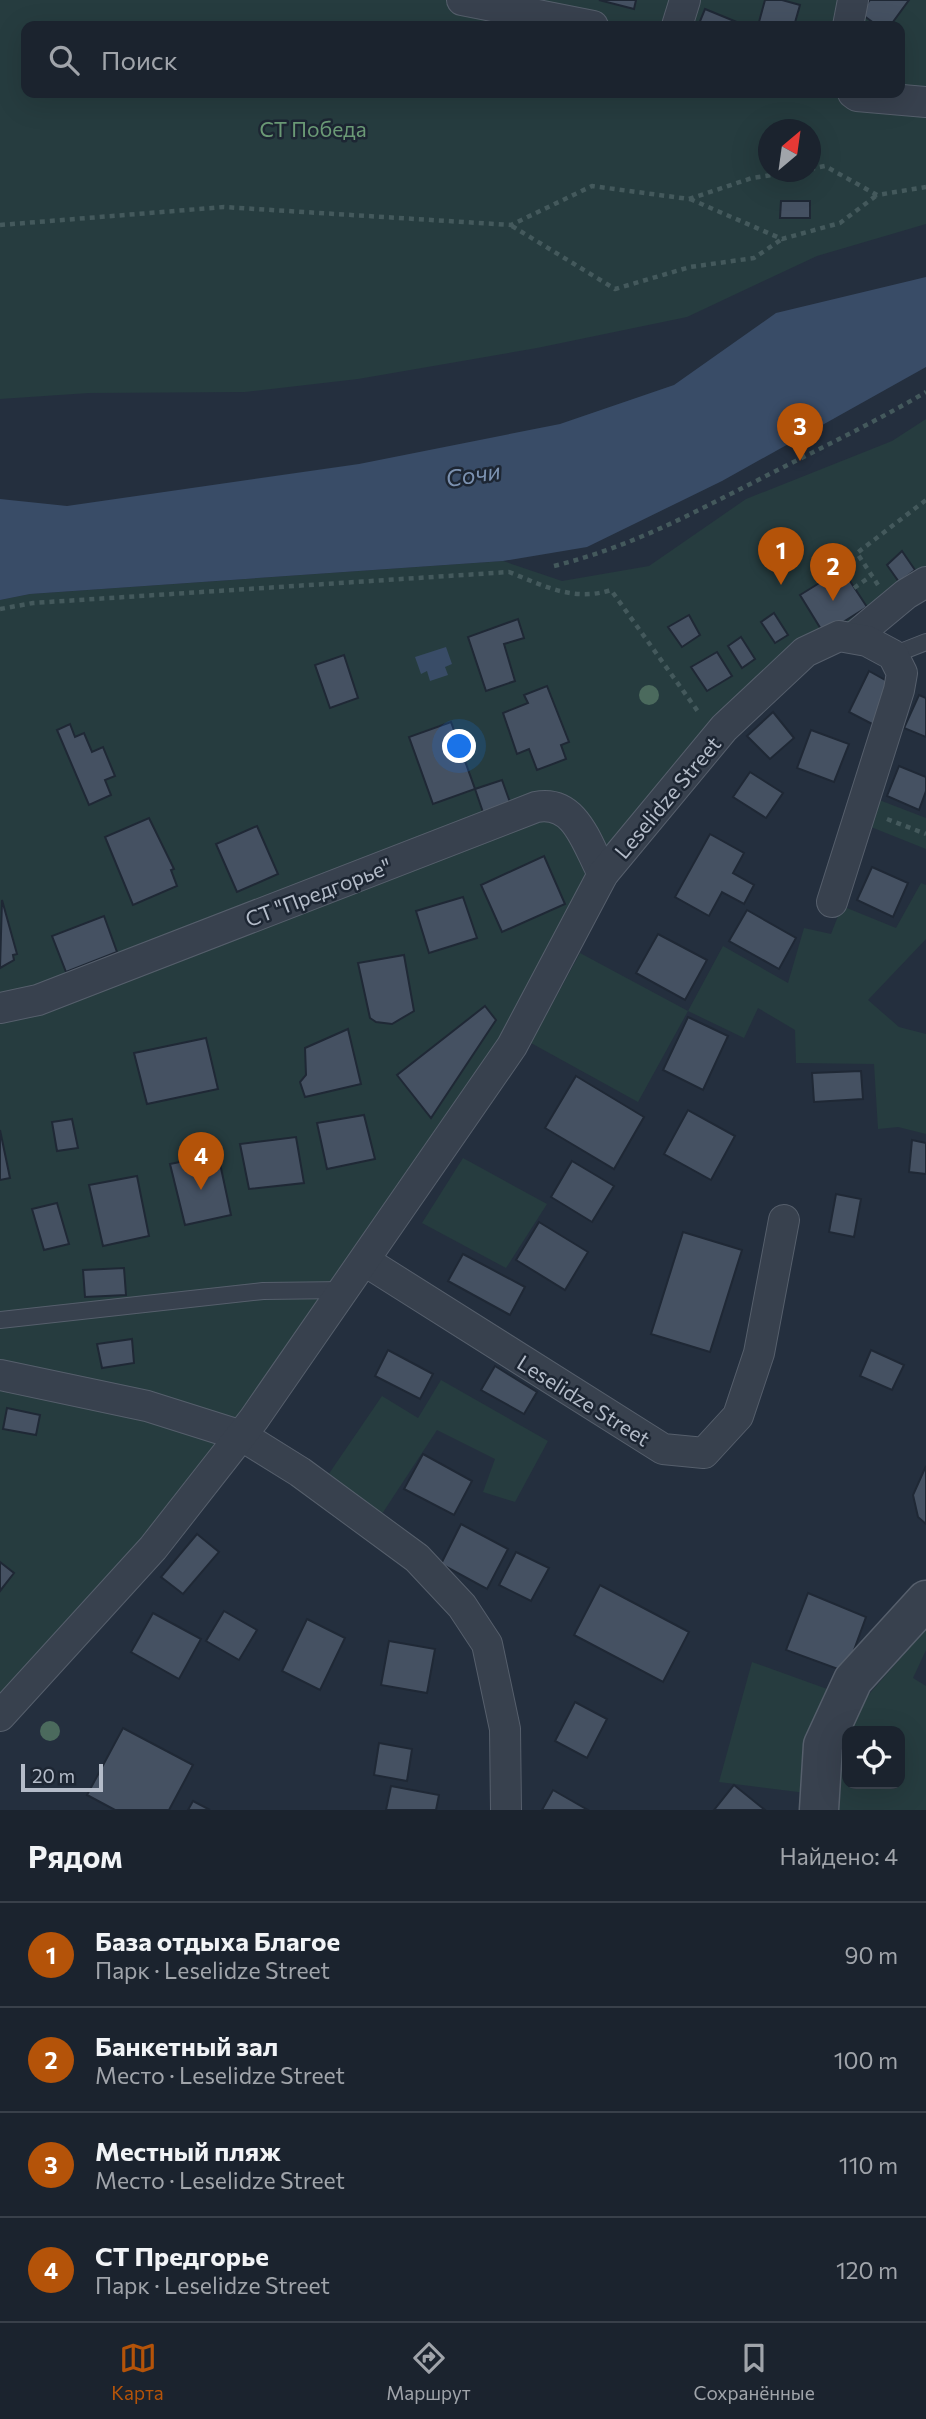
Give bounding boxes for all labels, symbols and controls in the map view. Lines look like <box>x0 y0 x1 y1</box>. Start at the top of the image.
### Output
search box <box>21 21 905 98</box>
icon: search <box>45 41 83 79</box>
text: Поиск <box>101 44 178 75</box>
park label: СТ Победа <box>259 116 367 141</box>
north arrow <box>758 119 821 182</box>
pin: 3 <box>777 403 823 461</box>
water label: Сочи <box>444 456 502 492</box>
pin: 1 <box>758 527 804 585</box>
pin: 2 <box>810 543 856 601</box>
your location <box>442 729 476 763</box>
street label: Leselidze Street <box>609 731 725 863</box>
street label: СТ "Предгорье" <box>241 853 395 931</box>
pin: 4 <box>178 1132 224 1190</box>
street label: Leselidze Street <box>513 1349 655 1451</box>
map controls <box>842 1726 905 1789</box>
button: locate <box>842 1726 905 1789</box>
scale bar <box>21 1761 103 1793</box>
text: 20 m <box>32 1764 75 1787</box>
text: Рядом <box>28 1837 122 1874</box>
text: Найдено: 4 <box>780 1842 898 1870</box>
text: База отдыха Благое <box>95 1925 340 1956</box>
text: 1 <box>46 1941 56 1969</box>
text: 90 m <box>845 1941 898 1969</box>
text: Парк · Leselidze Street <box>95 1956 330 1984</box>
text: Банкетный зал <box>95 2030 278 2061</box>
text: 2 <box>44 2046 58 2074</box>
text: 100 m <box>834 2046 898 2074</box>
text: Место · Leselidze Street <box>95 2061 345 2089</box>
text: Местный пляж <box>95 2135 281 2166</box>
text: 3 <box>44 2151 58 2179</box>
text: 110 m <box>839 2151 898 2179</box>
text: Место · Leselidze Street <box>95 2166 345 2194</box>
text: СТ Предгорье <box>95 2240 269 2271</box>
text: 4 <box>44 2256 58 2284</box>
text: 120 m <box>836 2256 898 2284</box>
text: Парк · Leselidze Street <box>95 2271 330 2299</box>
tab: Карта <box>111 2339 164 2404</box>
tab: Маршрут <box>386 2339 471 2404</box>
tab: Сохранённые <box>693 2339 815 2404</box>

